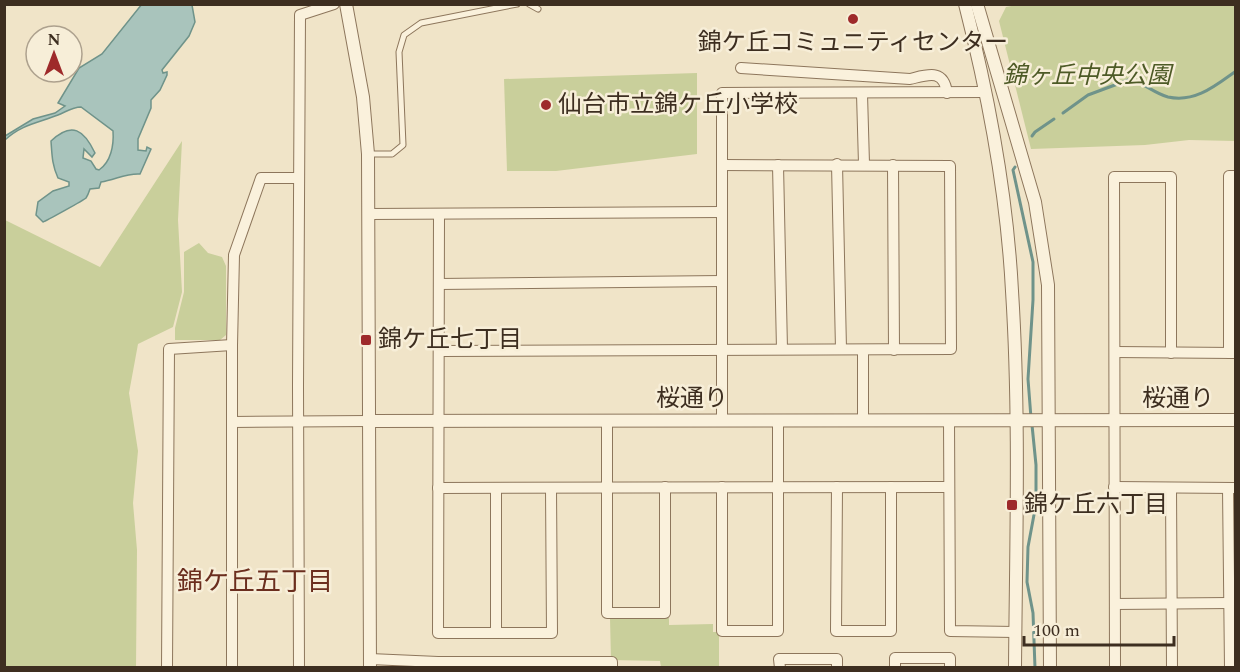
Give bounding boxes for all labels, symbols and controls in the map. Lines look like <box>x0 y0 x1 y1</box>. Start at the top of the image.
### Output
marker: 錦ケ丘コミュニティセンター <box>846 12 860 26</box>
north arrow <box>24 24 84 84</box>
place label: 錦ケ丘コミュニティセンター <box>698 25 1008 61</box>
text: N <box>47 28 61 52</box>
park label: 錦ヶ丘中央公園 <box>1003 58 1174 94</box>
place label: 仙台市立錦ケ丘小学校 <box>558 87 798 123</box>
marker: 仙台市立錦ケ丘小学校 <box>539 98 553 112</box>
place label: 錦ケ丘七丁目 <box>378 322 522 358</box>
marker: 錦ケ丘七丁目 <box>359 333 373 347</box>
street label: 桜通り <box>656 381 728 417</box>
street label: 桜通り <box>1142 381 1214 417</box>
place label: 錦ケ丘六丁目 <box>1024 487 1168 523</box>
marker: 錦ケ丘六丁目 <box>1005 498 1019 512</box>
district label: 錦ケ丘五丁目 <box>177 562 333 602</box>
scale bar <box>1024 609 1174 647</box>
text: 100 m <box>1033 617 1080 644</box>

